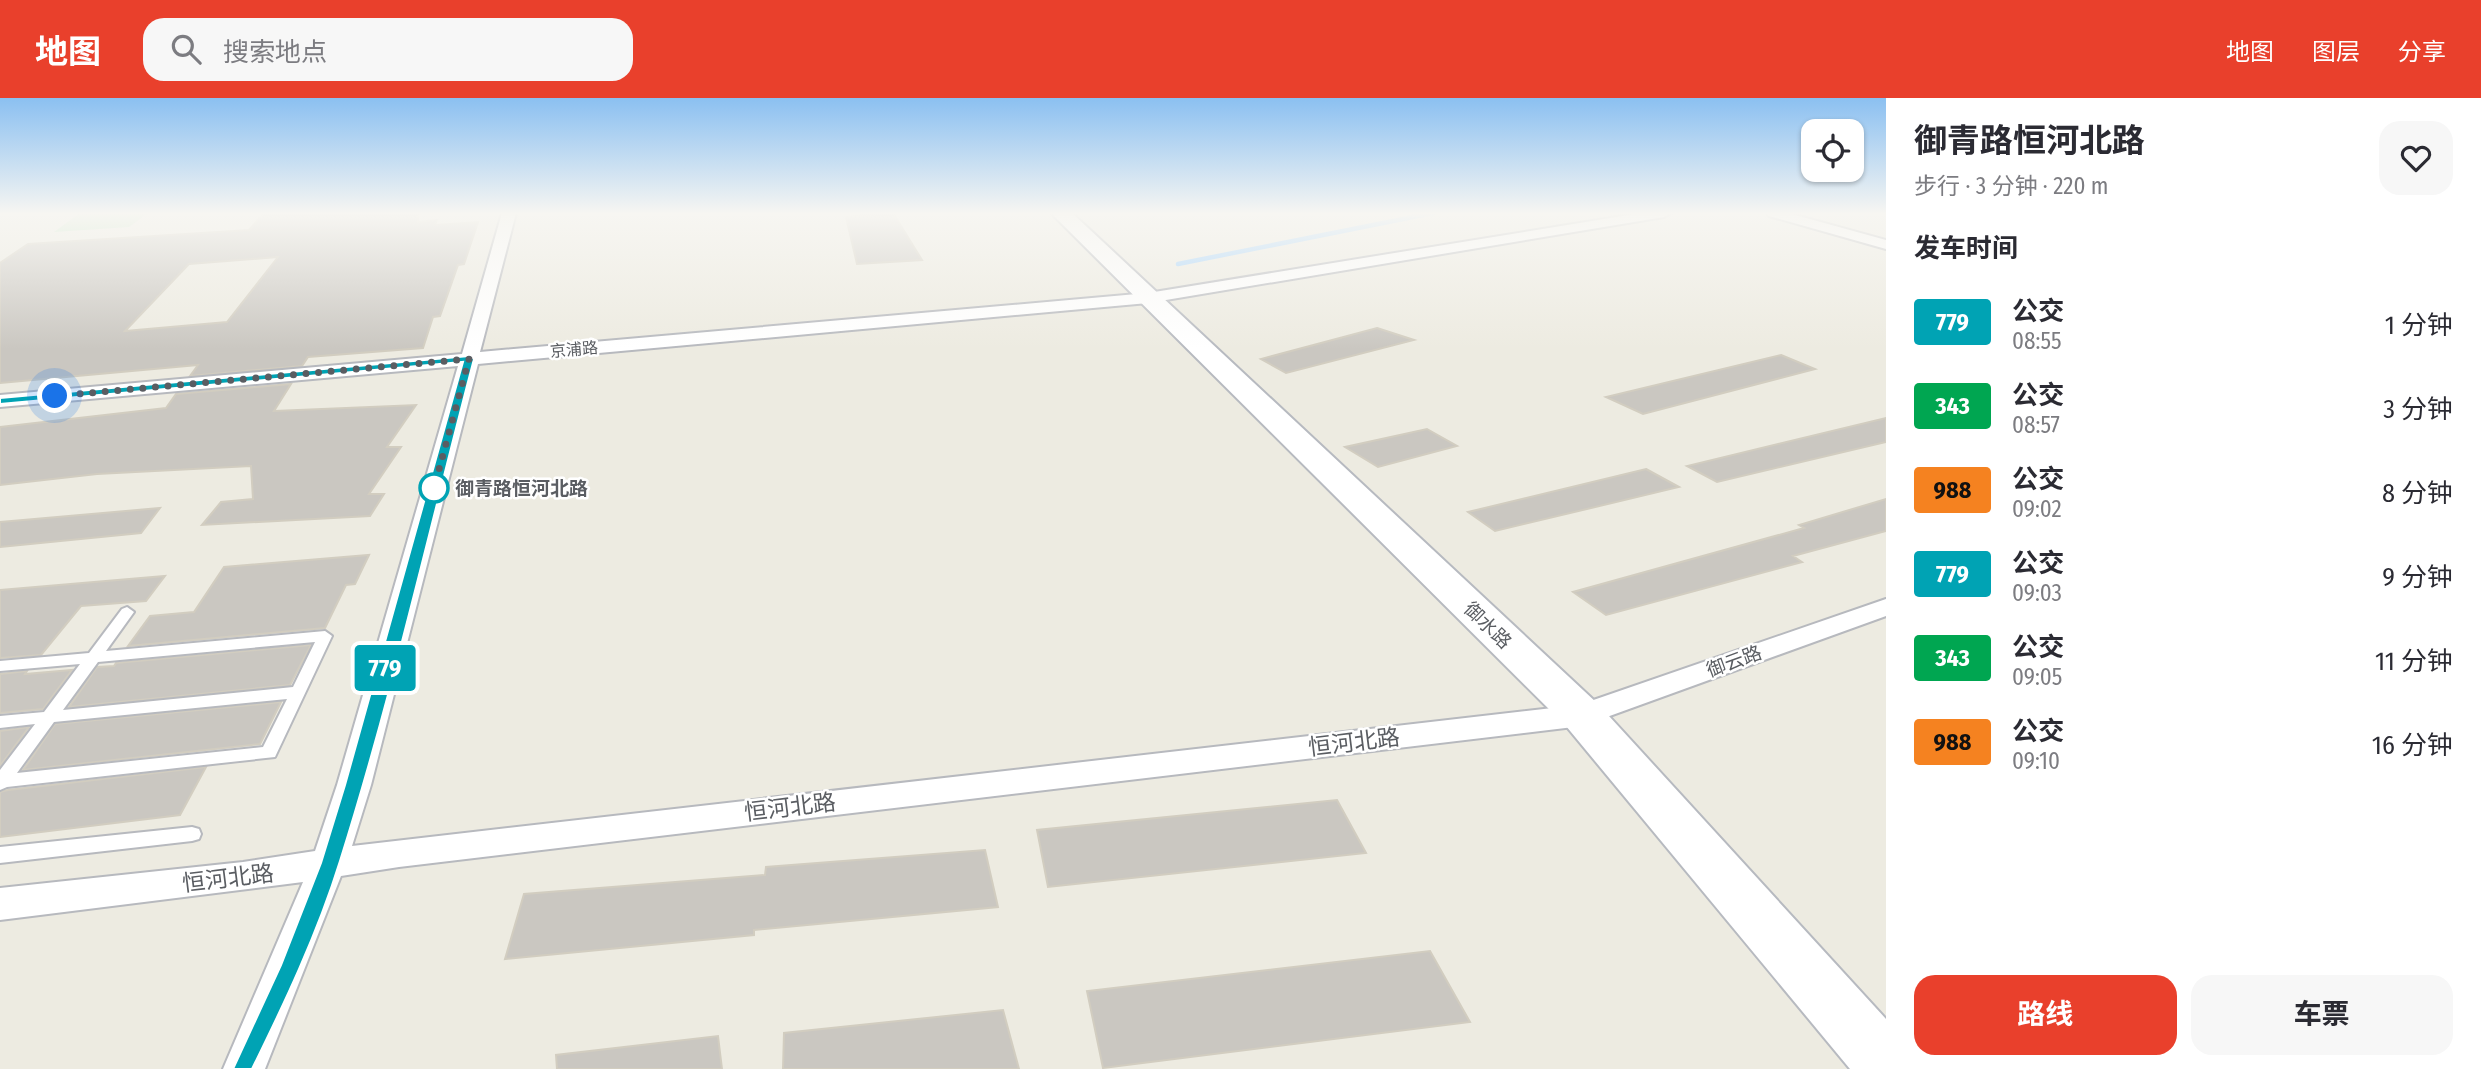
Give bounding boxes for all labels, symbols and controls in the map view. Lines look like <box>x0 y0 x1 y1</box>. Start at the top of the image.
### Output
search box <box>143 18 633 81</box>
icon: search <box>167 30 205 68</box>
text: 地图 <box>35 32 101 72</box>
text: 搜索地点 <box>223 37 327 68</box>
text: 地图 <box>2226 38 2274 66</box>
text: 图层 <box>2312 38 2360 66</box>
text: 分享 <box>2398 38 2446 66</box>
map controls <box>1801 119 1864 182</box>
button: locate <box>1801 119 1864 182</box>
text: 御青路恒河北路 <box>1914 121 2145 161</box>
button: heart <box>2379 121 2453 195</box>
text: 步行 · 3 分钟 · 220 m <box>1914 172 2109 200</box>
text: 发车时间 <box>1914 233 2018 264</box>
text: 公交 <box>2012 296 2064 327</box>
text: 779 <box>1936 308 1969 336</box>
text: 1 分钟 <box>2385 310 2453 341</box>
text: 08:55 <box>2012 327 2061 355</box>
street label: 京浦路 <box>549 338 599 361</box>
your location <box>37 378 72 413</box>
text: 公交 <box>2012 380 2064 411</box>
text: 343 <box>1935 392 1970 420</box>
text: 3 分钟 <box>2383 394 2453 425</box>
text: 08:57 <box>2012 411 2060 439</box>
text: 公交 <box>2012 464 2064 495</box>
marker: 御青路恒河北路 <box>419 473 449 503</box>
text: 988 <box>1934 476 1971 504</box>
place label: 御青路恒河北路 <box>455 477 588 500</box>
text: 8 分钟 <box>2382 478 2453 509</box>
text: 09:02 <box>2012 495 2062 523</box>
text: 公交 <box>2012 548 2064 579</box>
text: 779 <box>1936 560 1969 588</box>
text: 9 分钟 <box>2382 562 2453 593</box>
text: 09:03 <box>2012 579 2062 607</box>
street label: 御水路 <box>1459 597 1516 653</box>
text: 公交 <box>2012 632 2064 663</box>
street label: 御云路 <box>1703 641 1765 682</box>
text: 343 <box>1935 644 1970 672</box>
line badge: 779 <box>345 645 425 691</box>
text: 11 分钟 <box>2375 646 2453 677</box>
text: 779 <box>369 654 401 682</box>
text: 09:05 <box>2012 663 2062 691</box>
text: 公交 <box>2012 716 2064 747</box>
street label: 恒河北路 <box>1307 722 1401 762</box>
text: 988 <box>1934 728 1971 756</box>
text: 16 分钟 <box>2372 730 2453 761</box>
text: 09:10 <box>2012 747 2060 775</box>
street label: 恒河北路 <box>743 787 837 827</box>
street label: 恒河北路 <box>181 858 275 898</box>
button: 路线 <box>1914 975 2177 1055</box>
button: 车票 <box>2191 975 2453 1055</box>

